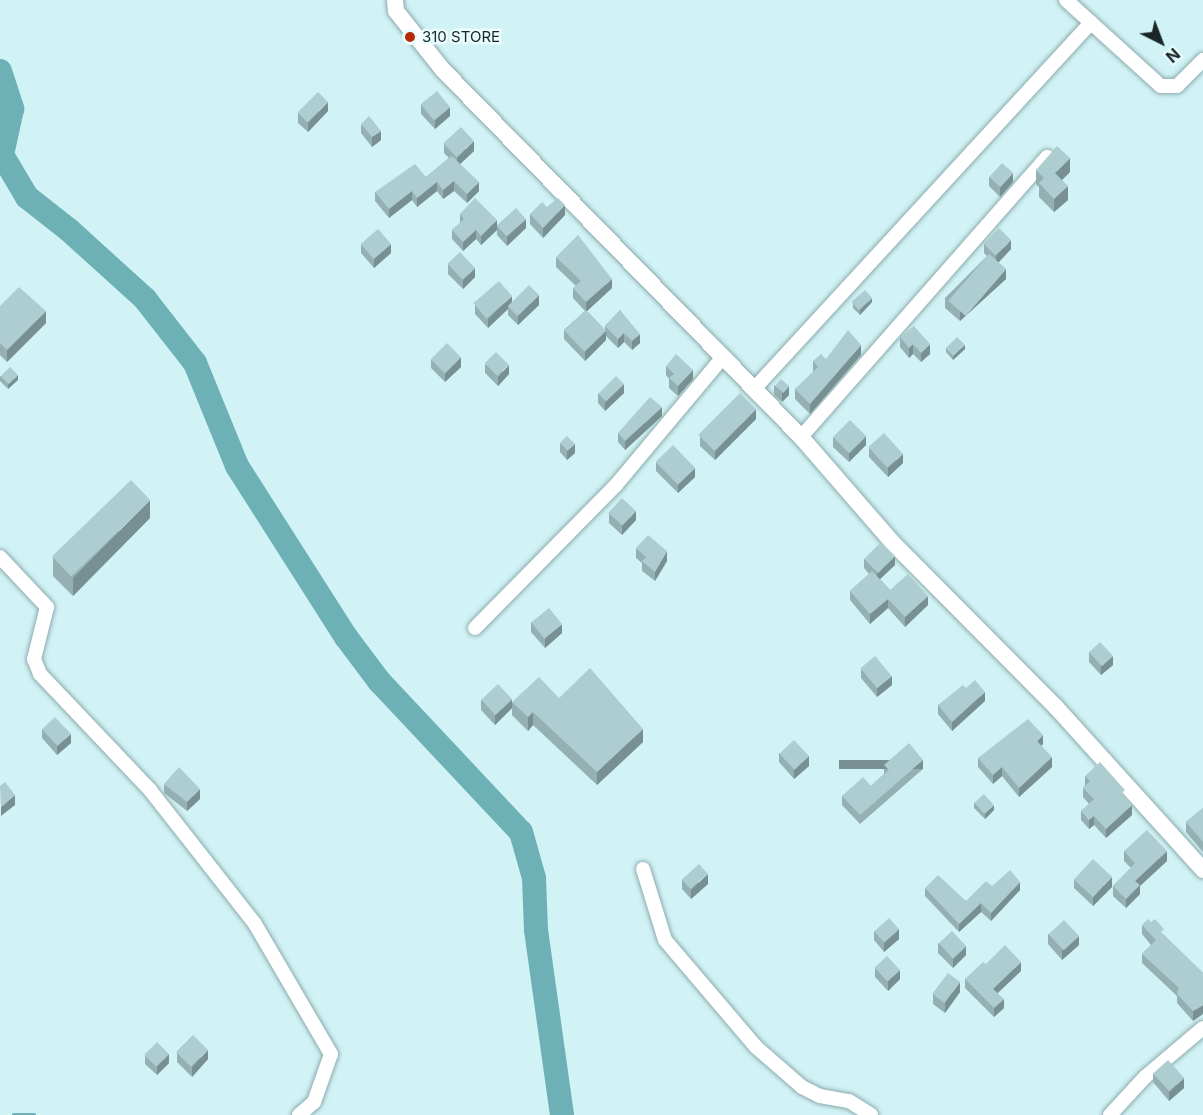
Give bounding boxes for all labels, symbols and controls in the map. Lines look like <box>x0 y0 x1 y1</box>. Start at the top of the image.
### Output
north arrow <box>1131 12 1191 72</box>
place label: 310 STORE <box>422 28 500 46</box>
marker: 310 STORE <box>403 30 417 44</box>
text: N <box>1162 44 1184 67</box>

